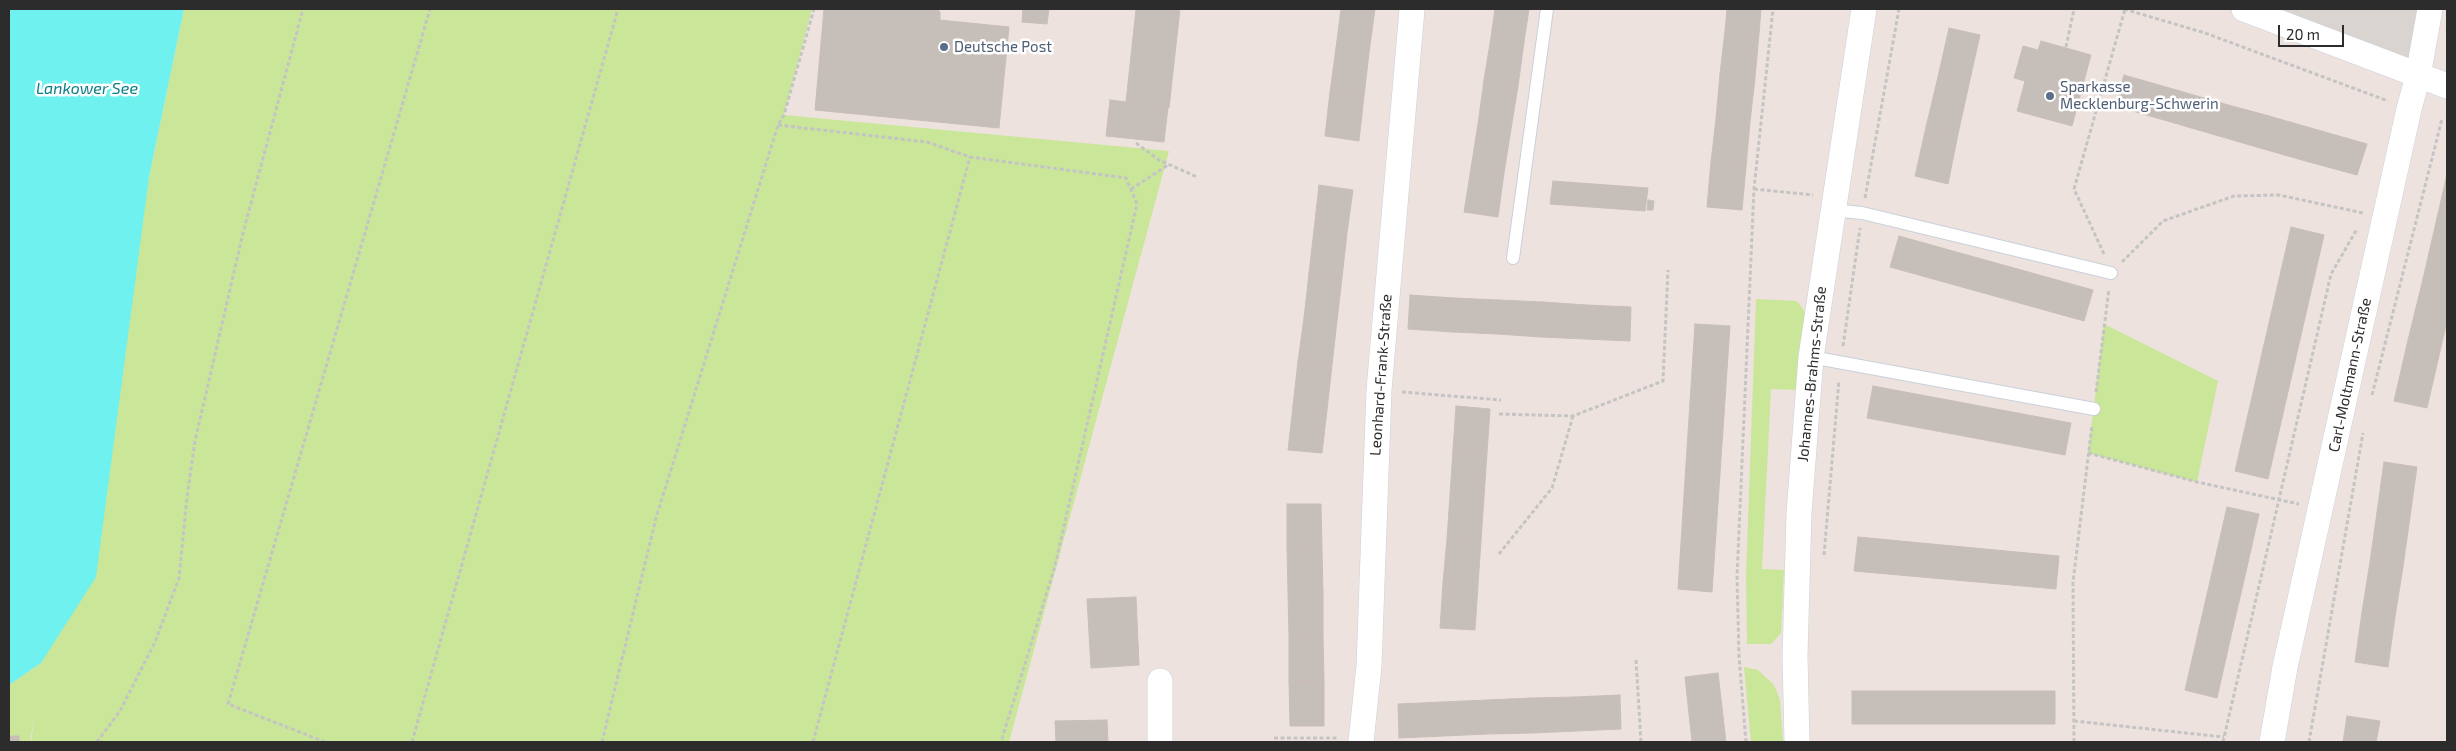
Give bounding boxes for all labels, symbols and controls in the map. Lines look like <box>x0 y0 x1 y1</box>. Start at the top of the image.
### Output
scale bar <box>2281 15 2347 47</box>
text: 20 m <box>2286 25 2320 43</box>
place label: Deutsche Post <box>954 38 1052 56</box>
marker: Deutsche Post <box>938 41 950 53</box>
place label: Sparkasse Mecklenburg-Schwerin <box>2060 78 2219 113</box>
water label: Lankower See <box>36 79 138 99</box>
marker: Sparkasse Mecklenburg-Schwerin <box>2044 90 2056 102</box>
street label: Johannes-Brahms-Straße <box>1794 285 1830 463</box>
street label: Leonhard-Frank-Straße <box>1366 293 1396 457</box>
street label: Carl-Moltmann-Straße <box>2325 296 2375 454</box>

